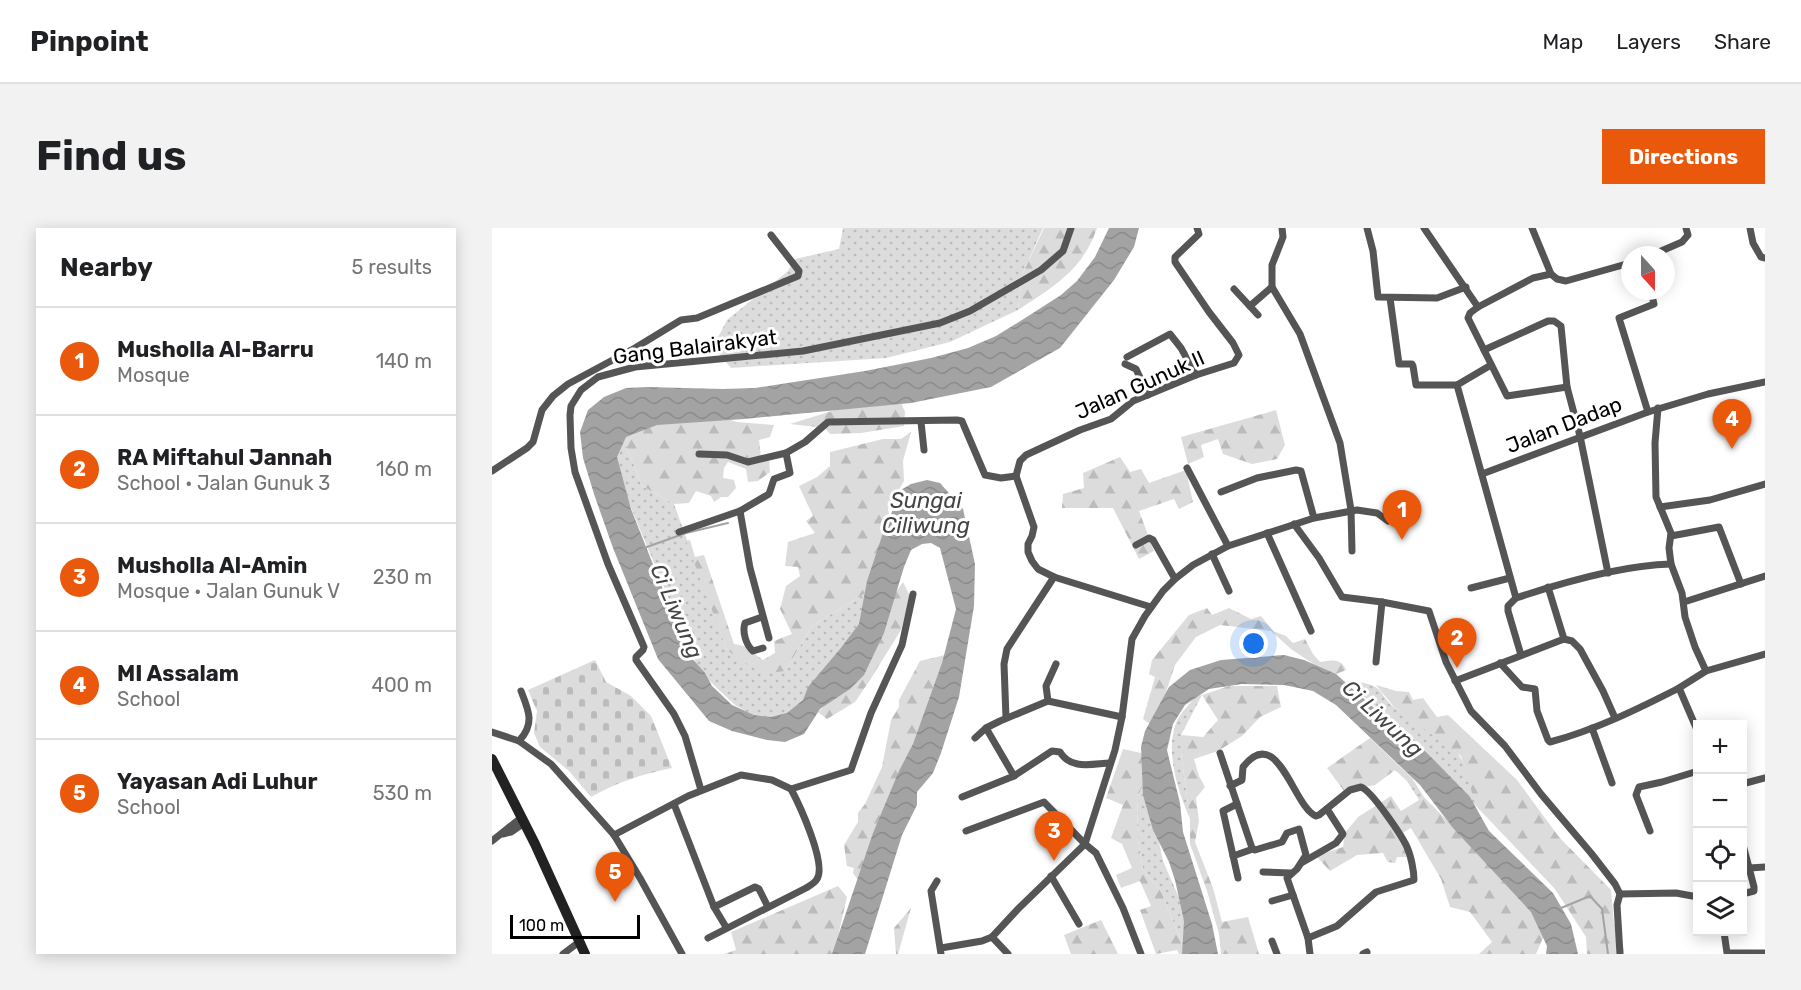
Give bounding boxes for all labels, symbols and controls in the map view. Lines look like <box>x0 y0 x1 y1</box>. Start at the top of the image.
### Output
text: Pinpoint <box>30 25 149 58</box>
text: Map <box>1542 29 1583 54</box>
text: Layers <box>1616 29 1681 54</box>
text: Share <box>1714 29 1771 54</box>
button: Directions <box>1602 129 1765 184</box>
text: Find us <box>36 131 187 181</box>
north arrow <box>1621 246 1675 300</box>
text: Nearby <box>60 252 153 283</box>
text: 5 results <box>351 255 432 279</box>
street label: Gang Balairakyat <box>612 324 778 369</box>
text: Musholla Al-Barru <box>117 336 314 363</box>
street label: Jalan Gunuk II <box>1071 345 1208 424</box>
text: 1 <box>75 349 84 373</box>
text: 140 m <box>376 349 432 373</box>
text: Mosque <box>117 363 190 387</box>
street label: Jalan Dadap <box>1502 391 1625 458</box>
pin: 4 <box>1712 400 1752 449</box>
text: RA Miftahul Jannah <box>117 444 332 471</box>
text: 2 <box>73 457 86 481</box>
text: 160 m <box>376 457 432 481</box>
text: School · Jalan Gunuk 3 <box>117 471 330 495</box>
water label: Sungai Ciliwung <box>882 487 970 539</box>
pin: 1 <box>1382 490 1422 540</box>
text: Musholla Al-Amin <box>117 552 307 579</box>
water label: Ci Liwung <box>645 560 709 663</box>
text: 3 <box>73 565 86 589</box>
text: 230 m <box>373 565 432 589</box>
text: Mosque · Jalan Gunuk V <box>117 579 340 603</box>
pin: 2 <box>1438 618 1476 668</box>
your location <box>1239 629 1268 658</box>
text: MI Assalam <box>117 660 239 687</box>
text: 4 <box>73 673 86 697</box>
text: 400 m <box>372 673 432 697</box>
water label: Ci Liwung <box>1337 674 1429 762</box>
text: School <box>117 687 180 711</box>
map controls <box>1693 720 1747 936</box>
button: + <box>1693 720 1747 774</box>
text: Yayasan Adi Luhur <box>117 768 317 795</box>
button: − <box>1693 774 1747 828</box>
text: 5 <box>73 781 86 805</box>
text: 530 m <box>373 781 432 805</box>
text: School <box>117 795 180 819</box>
pin: 3 <box>1034 812 1074 861</box>
button: locate <box>1693 828 1747 882</box>
pin: 5 <box>596 852 634 902</box>
button: layers <box>1693 882 1747 936</box>
scale bar <box>510 912 640 940</box>
text: 100 m <box>519 916 564 935</box>

